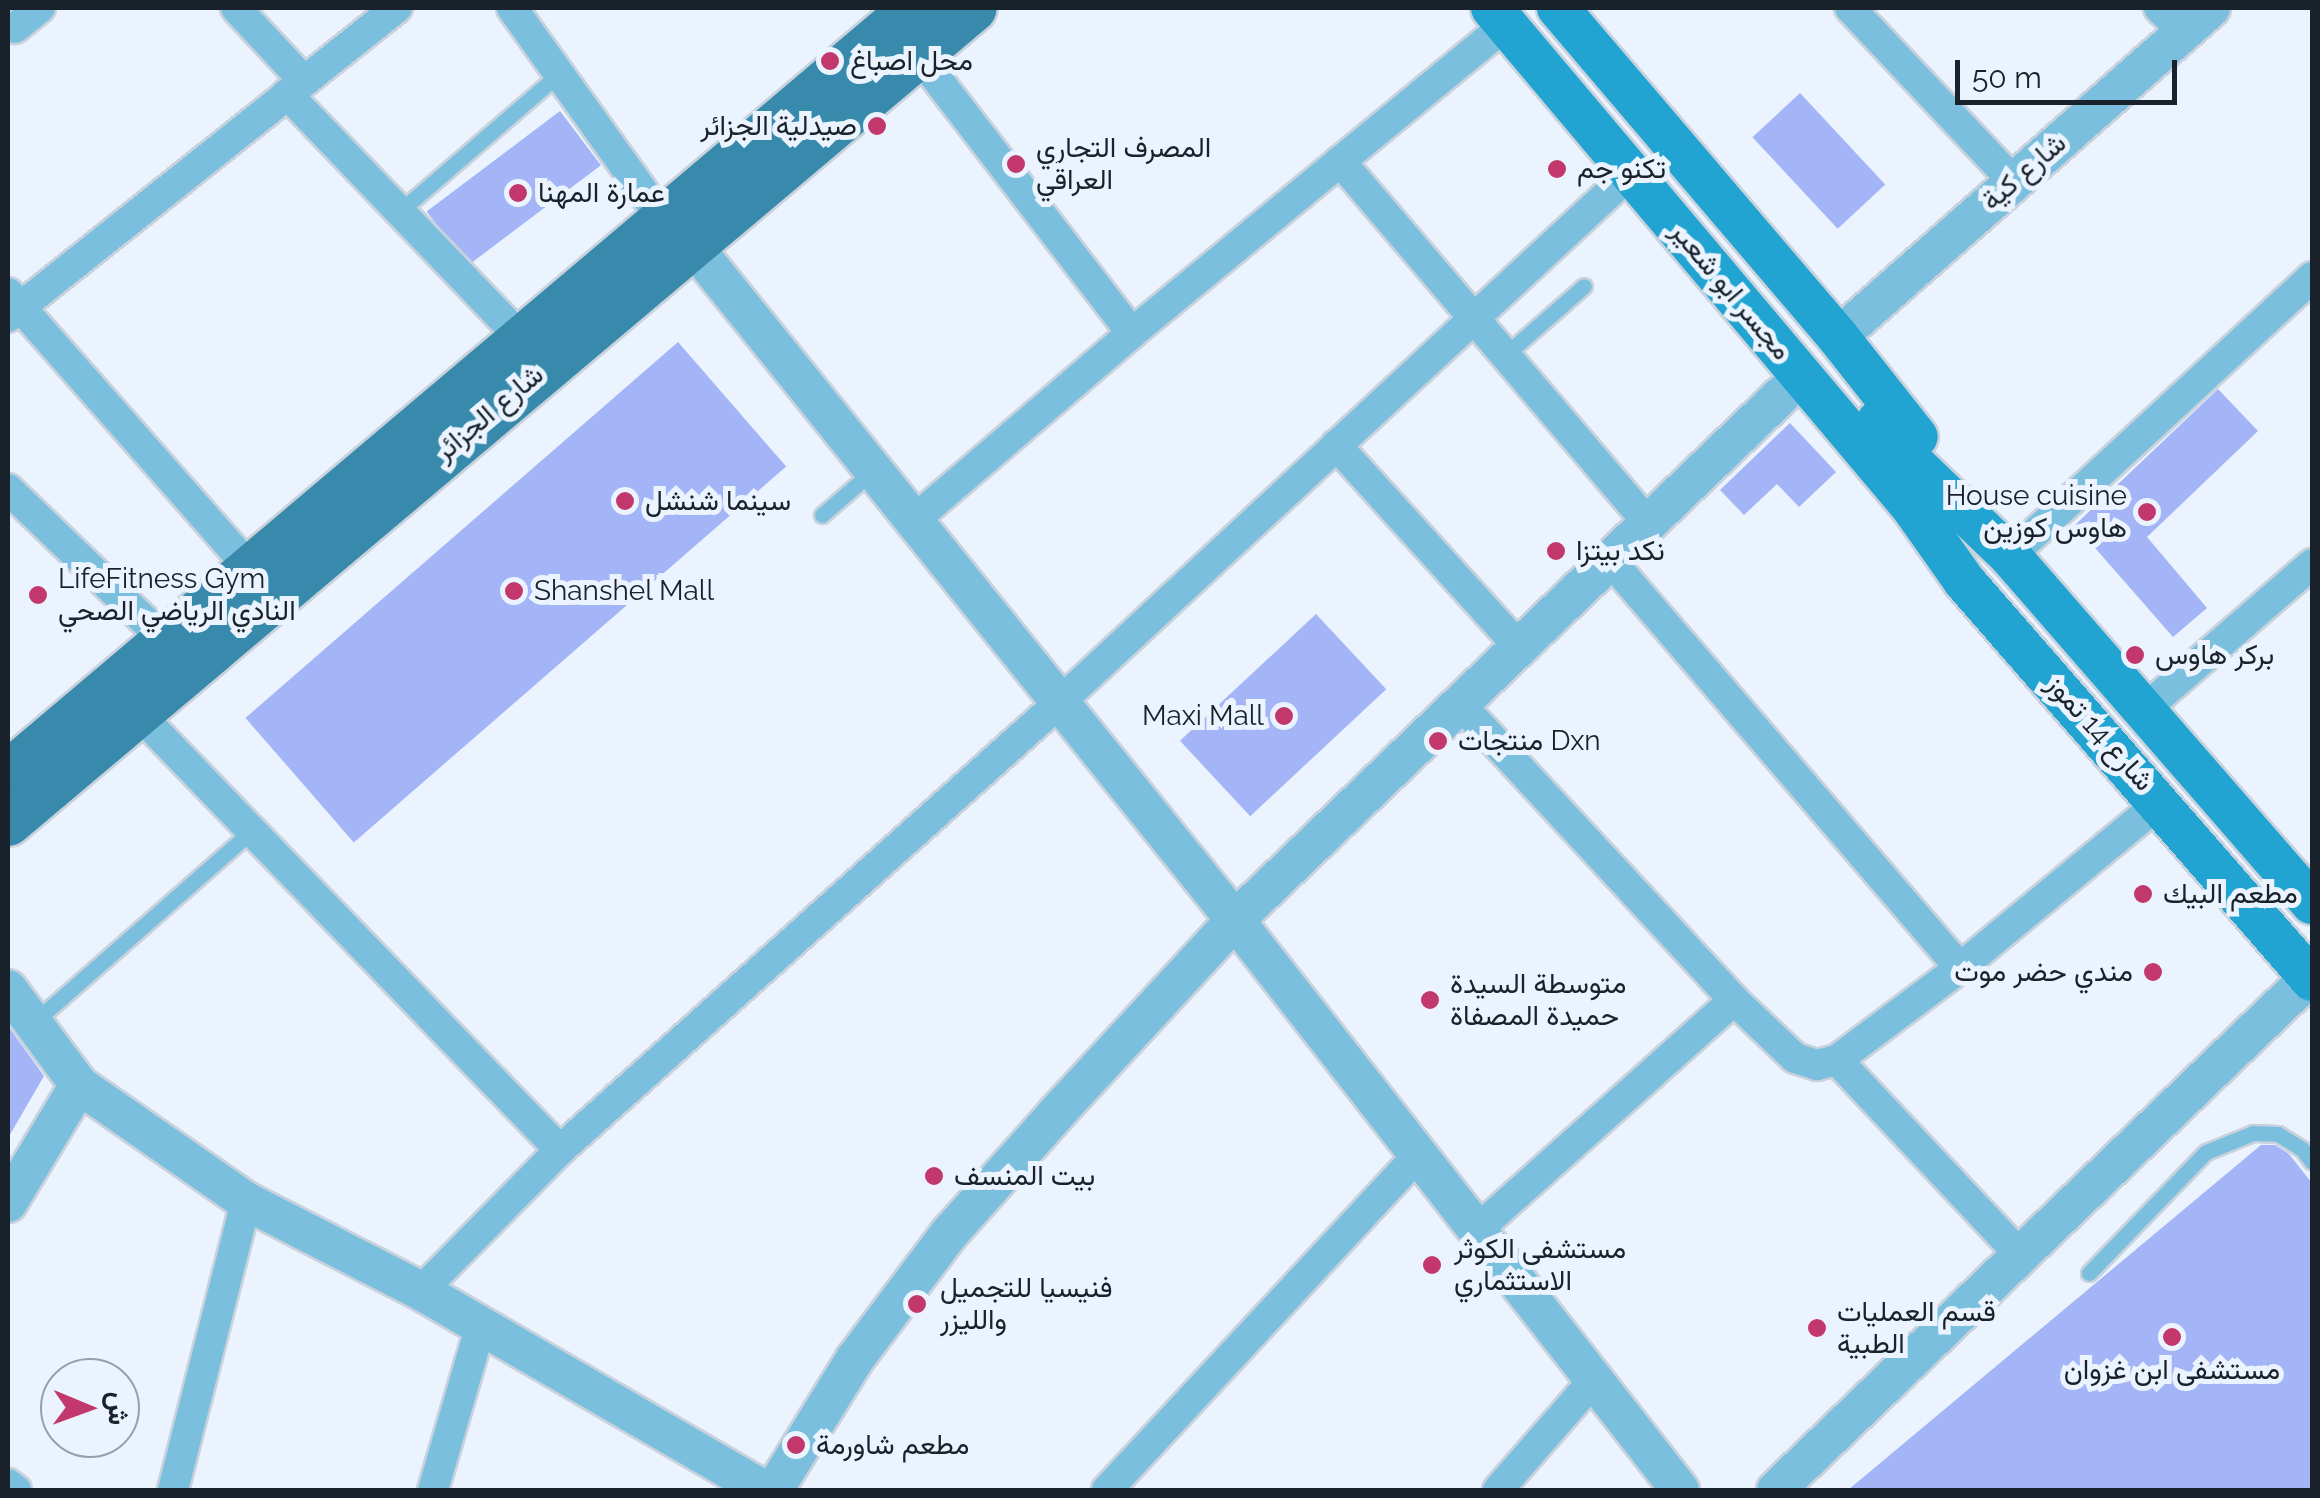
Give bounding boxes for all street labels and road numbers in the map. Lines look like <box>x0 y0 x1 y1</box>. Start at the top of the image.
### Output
street label: شارع كية <box>1975 126 2073 218</box>
street label: مجسر ابو شعير <box>1663 215 1799 367</box>
street label: شارع الجزائر <box>428 358 550 468</box>
street label: شارع 14 تموز <box>2039 668 2161 798</box>

